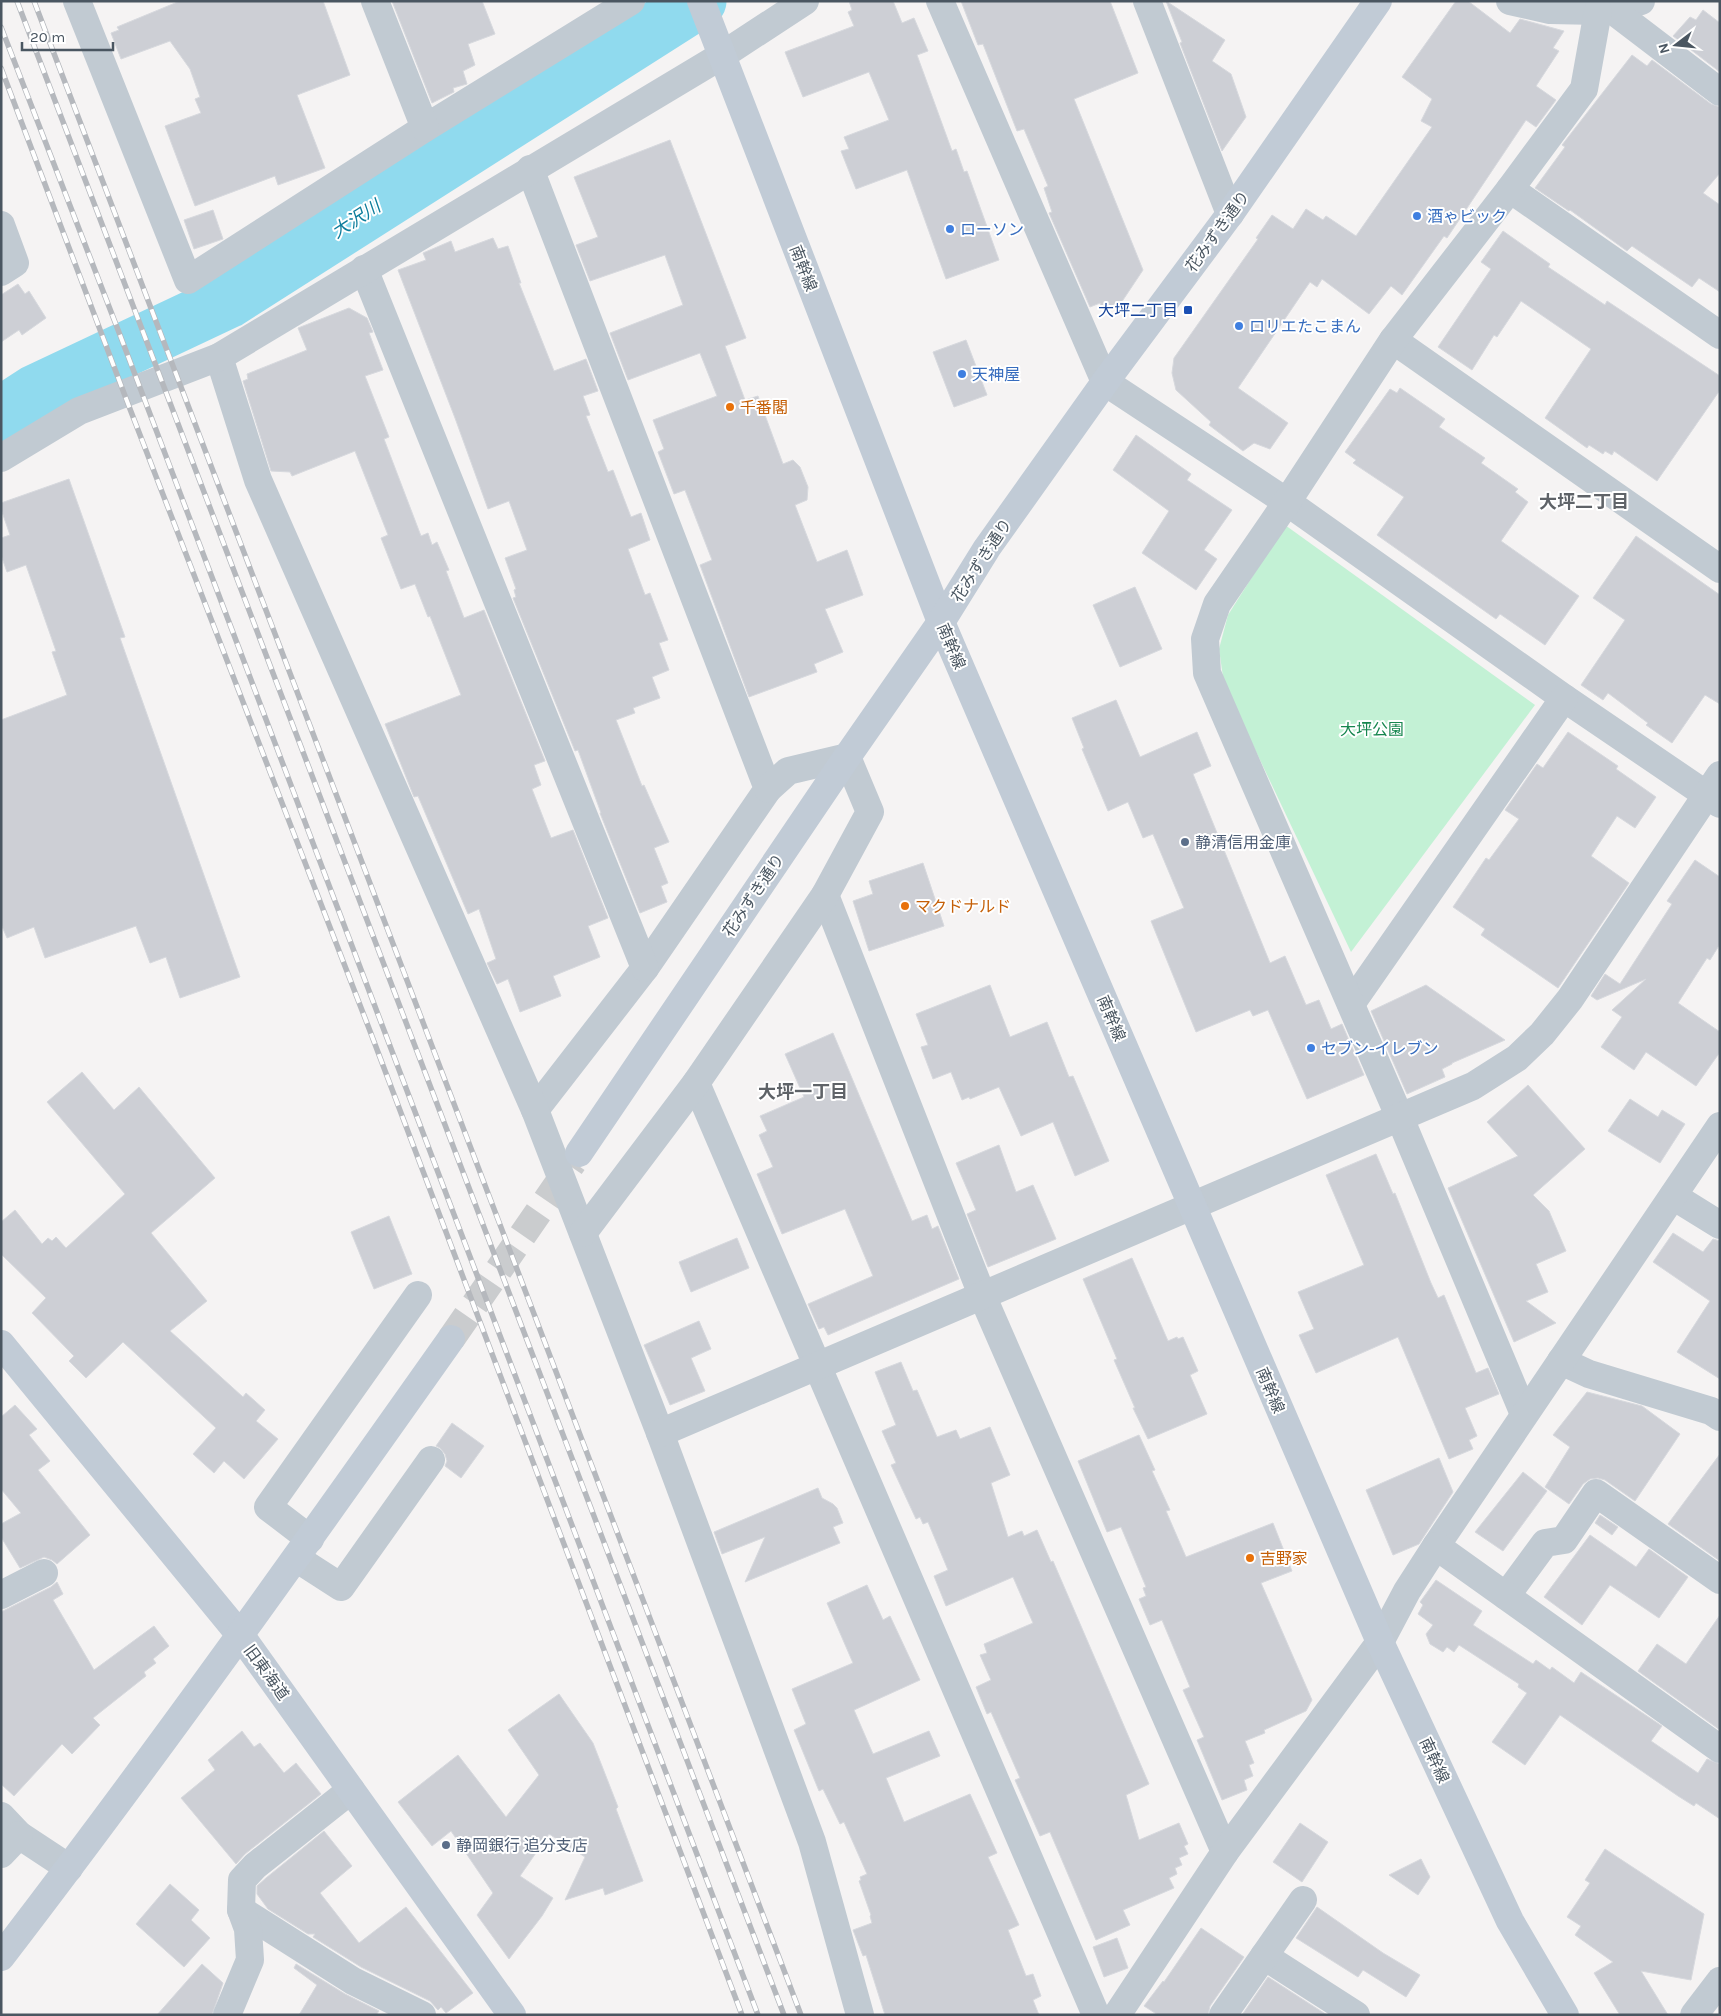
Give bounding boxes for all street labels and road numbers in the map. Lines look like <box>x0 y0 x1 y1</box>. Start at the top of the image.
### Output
street label: 花みずき通り <box>1182 187 1253 276</box>
street label: 南幹線 <box>786 242 821 294</box>
street label: 花みずき通り <box>947 515 1016 606</box>
street label: 南幹線 <box>933 620 970 672</box>
street label: 花みずき通り <box>719 850 788 940</box>
street label: 南幹線 <box>1093 992 1130 1044</box>
street label: 南幹線 <box>1252 1364 1289 1416</box>
street label: 旧東海道 <box>240 1641 293 1704</box>
street label: 南幹線 <box>1416 1734 1453 1786</box>

